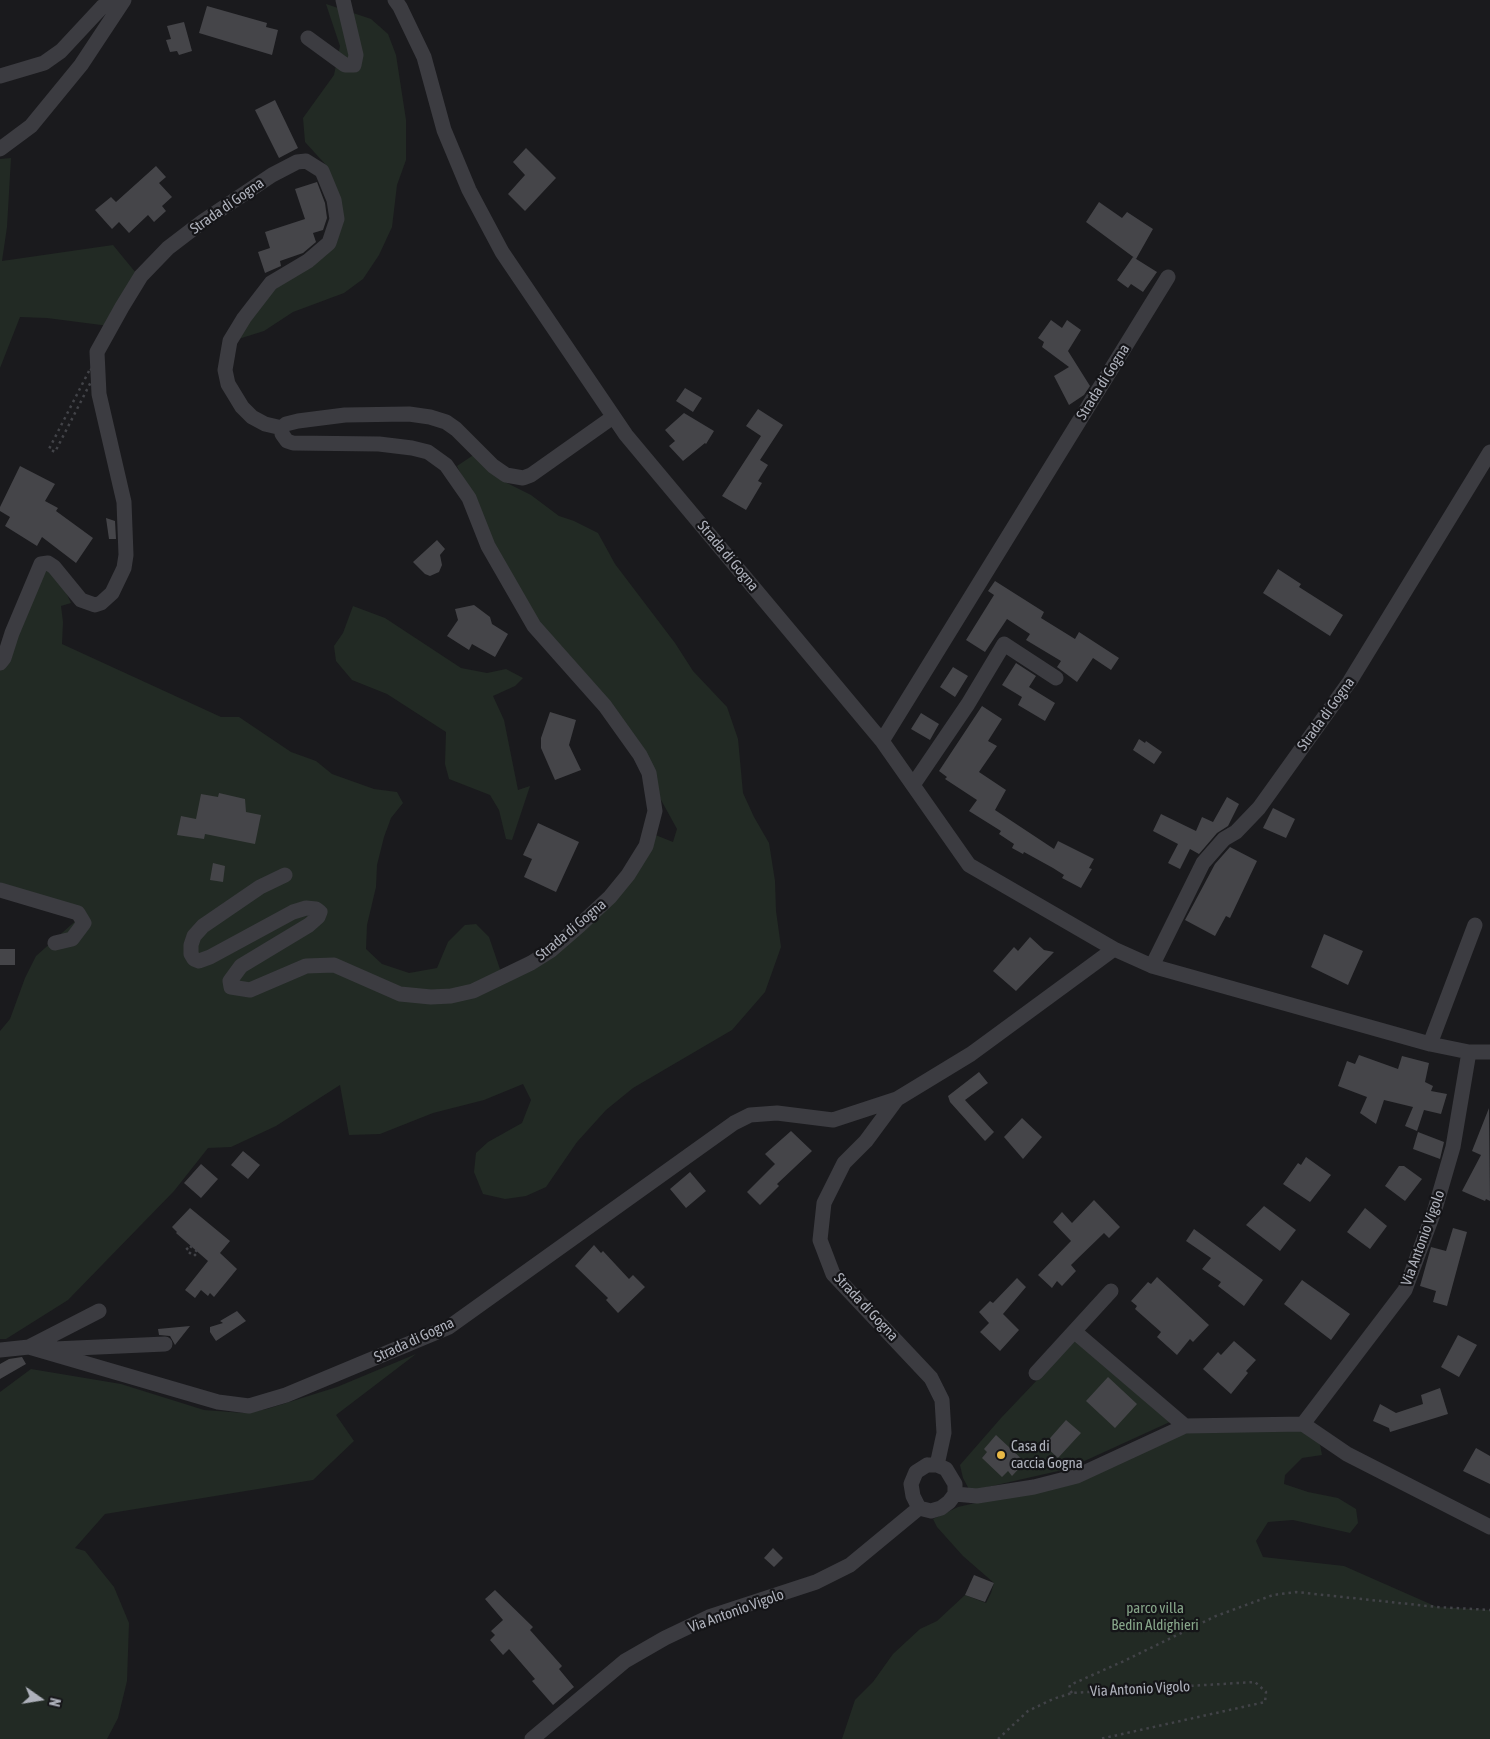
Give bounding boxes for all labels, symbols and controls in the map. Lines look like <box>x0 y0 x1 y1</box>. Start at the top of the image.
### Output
street label: Strada di Gogna <box>187 174 267 238</box>
street label: Strada di Gogna <box>1073 341 1133 423</box>
street label: Strada di Gogna <box>693 517 763 595</box>
street label: Strada di Gogna <box>1293 674 1359 754</box>
street label: Strada di Gogna <box>532 895 610 965</box>
street label: Via Antonio Vigolo <box>1397 1188 1449 1288</box>
street label: Strada di Gogna <box>830 1269 902 1345</box>
street label: Strada di Gogna <box>371 1314 457 1366</box>
place label: Casa di caccia Gogna <box>1011 1437 1083 1472</box>
marker: Casa di caccia Gogna <box>995 1449 1007 1461</box>
street label: Via Antonio Vigolo <box>686 1585 786 1637</box>
park label: parco villa Bedin Aldighieri <box>1111 1599 1199 1634</box>
north arrow <box>15 1674 65 1724</box>
street label: Via Antonio Vigolo <box>1089 1677 1191 1701</box>
text: N <box>46 1697 63 1708</box>

